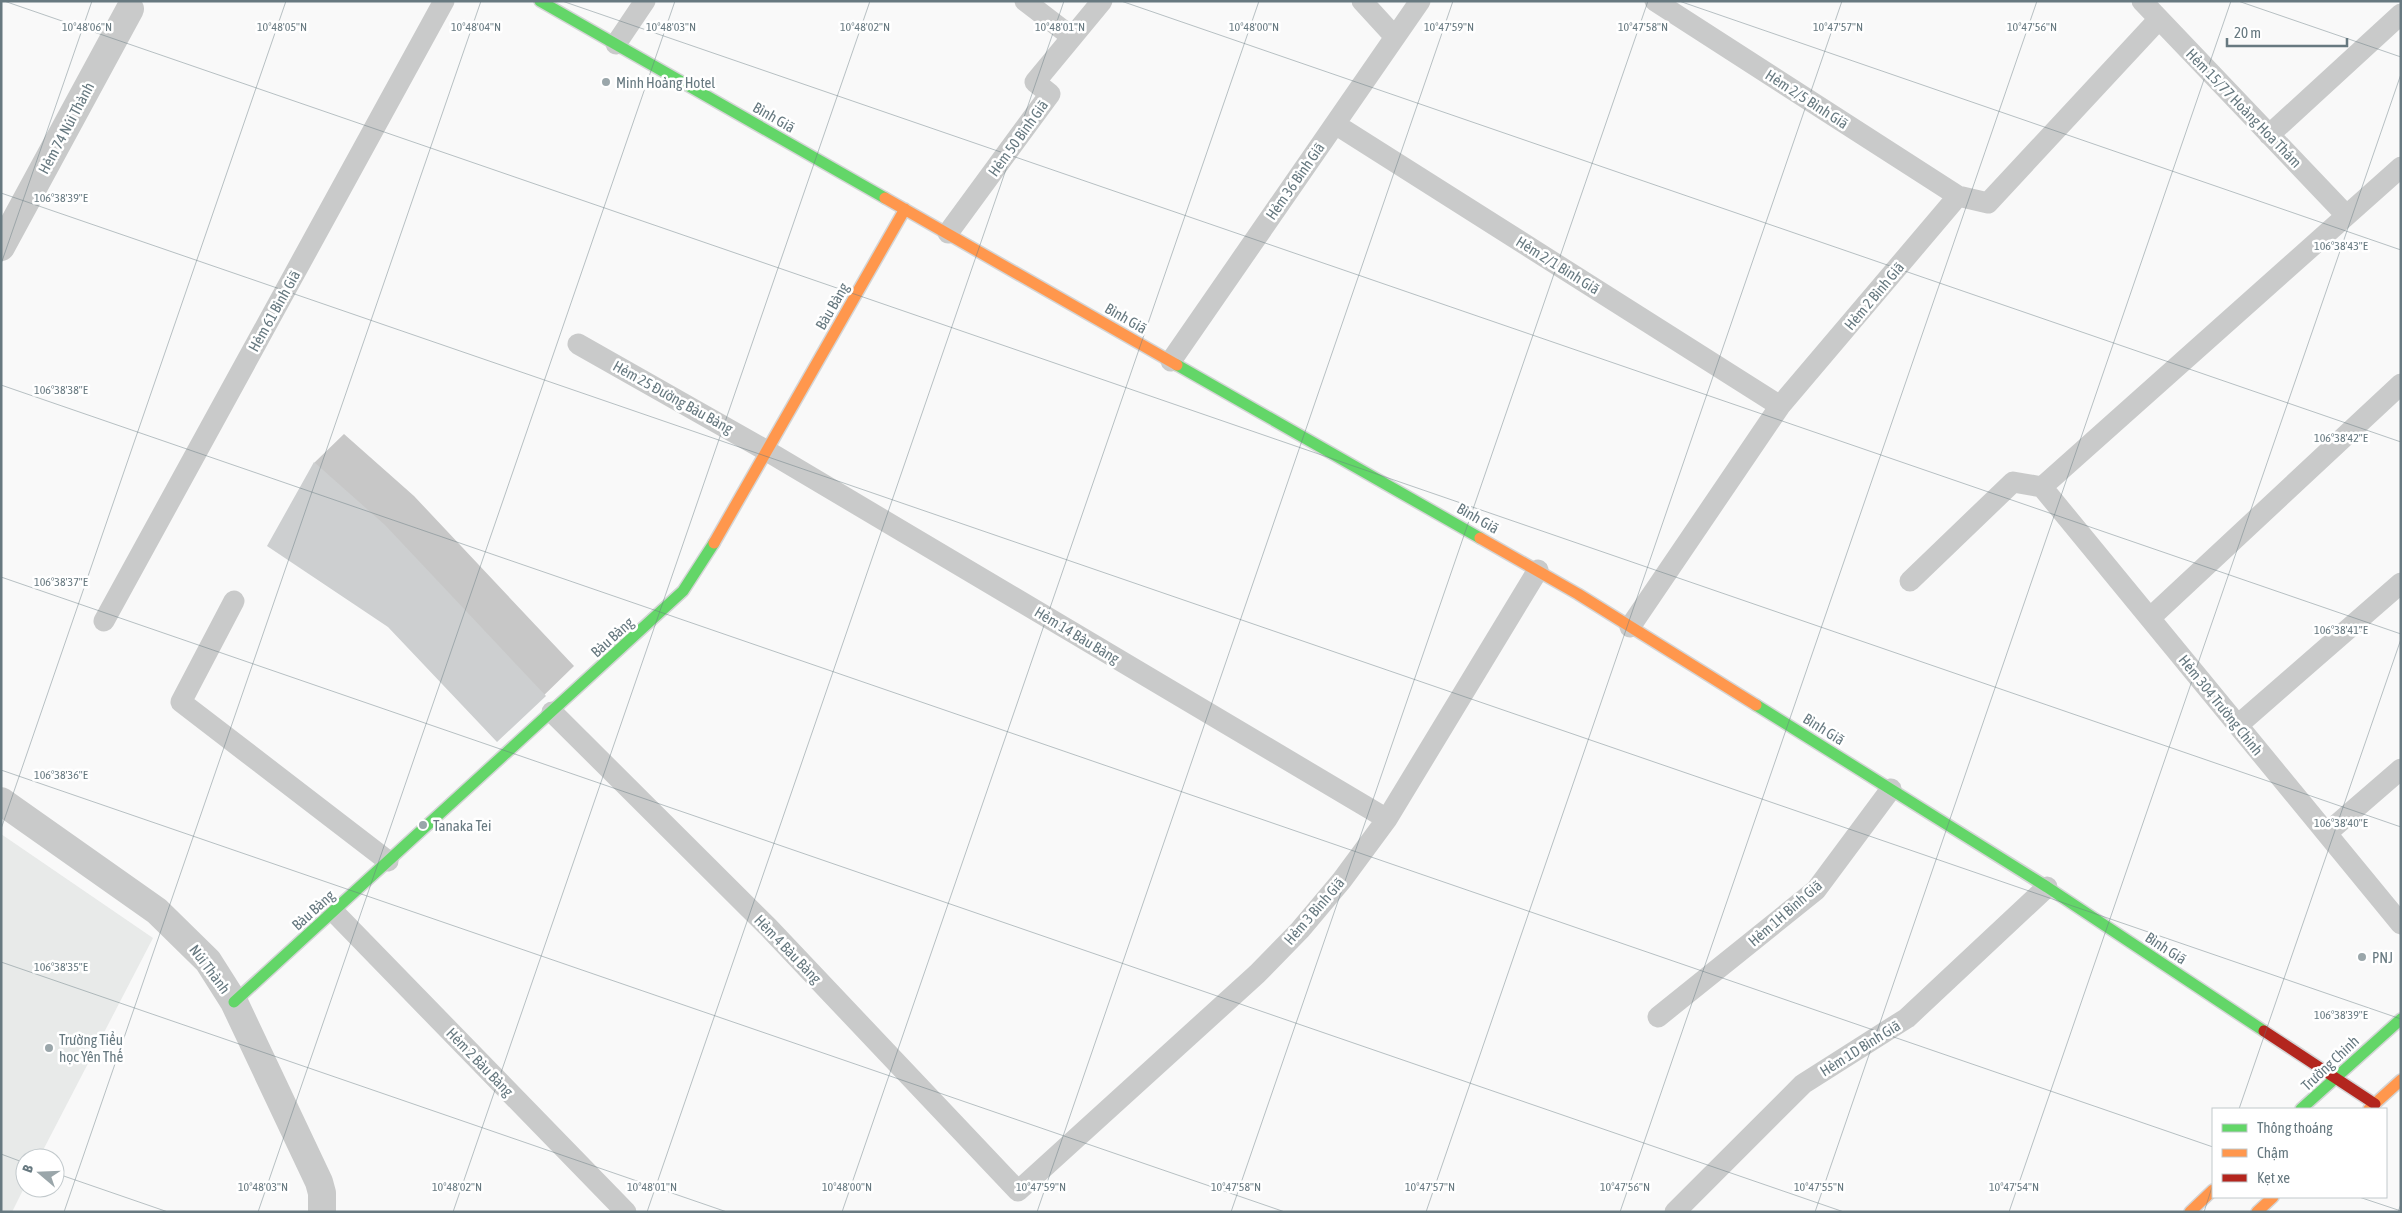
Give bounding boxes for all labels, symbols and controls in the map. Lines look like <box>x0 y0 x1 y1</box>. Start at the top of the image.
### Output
scale bar <box>2227 15 2347 47</box>
text: 10°48'06"N <box>62 20 112 34</box>
text: 10°48'05"N <box>257 20 307 34</box>
text: 10°48'04"N <box>451 20 501 34</box>
text: 10°48'03"N <box>646 20 696 34</box>
text: 10°48'02"N <box>840 20 890 34</box>
text: 10°48'01"N <box>1035 20 1085 34</box>
text: 10°48'00"N <box>1229 20 1279 34</box>
text: 10°47'59"N <box>1424 20 1474 34</box>
text: 10°47'58"N <box>1618 20 1668 34</box>
text: 10°47'57"N <box>1813 20 1863 34</box>
text: 10°47'56"N <box>2007 20 2057 34</box>
text: 20 m <box>2234 24 2261 41</box>
street label: Hẻm 15/77 Hoàng Hoa Thám <box>2183 45 2305 171</box>
street label: Hẻm 2/5 Bình Giã <box>1762 66 1852 132</box>
place label: Minh Hoàng Hotel <box>616 74 715 91</box>
marker: Minh Hoàng Hotel <box>600 76 612 88</box>
street label: Hẻm 74 Núi Thành <box>35 79 97 177</box>
street label: Hẻm 50 Bình Giã <box>985 97 1051 179</box>
street label: Bình Giã <box>750 98 798 136</box>
street label: Hẻm 36 Bình Giã <box>1262 139 1328 223</box>
text: 106°38'39"E <box>34 191 88 205</box>
street label: Hẻm 2/1 Bình Giã <box>1513 233 1603 297</box>
text: 106°38'43"E <box>2314 239 2368 253</box>
street label: Hẻm 2 Bình Giã <box>1841 259 1907 333</box>
street label: Hẻm 61 Bình Giã <box>245 267 303 355</box>
street label: Bàu Bàng <box>812 279 852 332</box>
street label: Bình Giã <box>1102 299 1150 337</box>
street label: Hẻm 25 Đường Bàu Bàng <box>610 357 736 437</box>
text: 106°38'38"E <box>34 383 88 397</box>
text: 106°38'42"E <box>2314 431 2368 445</box>
street label: Bình Giã <box>1454 499 1502 537</box>
text: 106°38'37"E <box>34 575 88 589</box>
street label: Hẻm 14 Bàu Bàng <box>1032 603 1123 667</box>
street label: Bàu Bàng <box>587 613 637 660</box>
text: 106°38'41"E <box>2314 623 2368 637</box>
street label: Hẻm 304 Trường Chinh <box>2175 652 2267 758</box>
street label: Bình Giã <box>1800 710 1848 748</box>
text: 106°38'36"E <box>34 768 88 782</box>
text: 106°38'40"E <box>2314 816 2368 830</box>
place label: Tanaka Tei <box>433 817 491 834</box>
marker: Tanaka Tei <box>417 819 429 831</box>
street label: Hẻm 3 Bình Giã <box>1280 874 1348 948</box>
street label: Hẻm 1H Bình Giã <box>1745 876 1825 950</box>
street label: Bàu Bàng <box>288 886 338 933</box>
street label: Hẻm 4 Bàu Bàng <box>751 911 825 987</box>
street label: Bình Giã <box>2142 928 2190 968</box>
street label: Núi Thành <box>186 941 234 997</box>
place label: PNJ <box>2372 949 2393 966</box>
marker: PNJ <box>2356 951 2368 963</box>
text: 106°38'35"E <box>34 960 88 974</box>
text: 106°38'39"E <box>2314 1008 2368 1022</box>
street label: Hẻm 1D Bình Giã <box>1817 1017 1903 1079</box>
street label: Hẻm 2 Bàu Bàng <box>443 1024 517 1100</box>
place label: Trường Tiểu học Yên Thế <box>59 1031 123 1065</box>
street label: Trường Chinh <box>2298 1032 2362 1094</box>
marker: Trường Tiểu học Yên Thế <box>43 1042 55 1054</box>
legend <box>2212 1108 2387 1198</box>
text: Thông thoáng <box>2257 1119 2333 1136</box>
text: Chậm <box>2257 1144 2289 1161</box>
north arrow <box>15 1148 65 1198</box>
text: B <box>19 1163 36 1175</box>
text: Kẹt xe <box>2257 1169 2290 1186</box>
text: 10°48'03"N <box>238 1180 288 1194</box>
text: 10°48'02"N <box>432 1180 482 1194</box>
text: 10°48'01"N <box>627 1180 677 1194</box>
text: 10°48'00"N <box>822 1180 872 1194</box>
text: 10°47'59"N <box>1016 1180 1066 1194</box>
text: 10°47'58"N <box>1211 1180 1261 1194</box>
text: 10°47'57"N <box>1405 1180 1455 1194</box>
text: 10°47'56"N <box>1600 1180 1650 1194</box>
text: 10°47'55"N <box>1794 1180 1844 1194</box>
text: 10°47'54"N <box>1989 1180 2039 1194</box>

